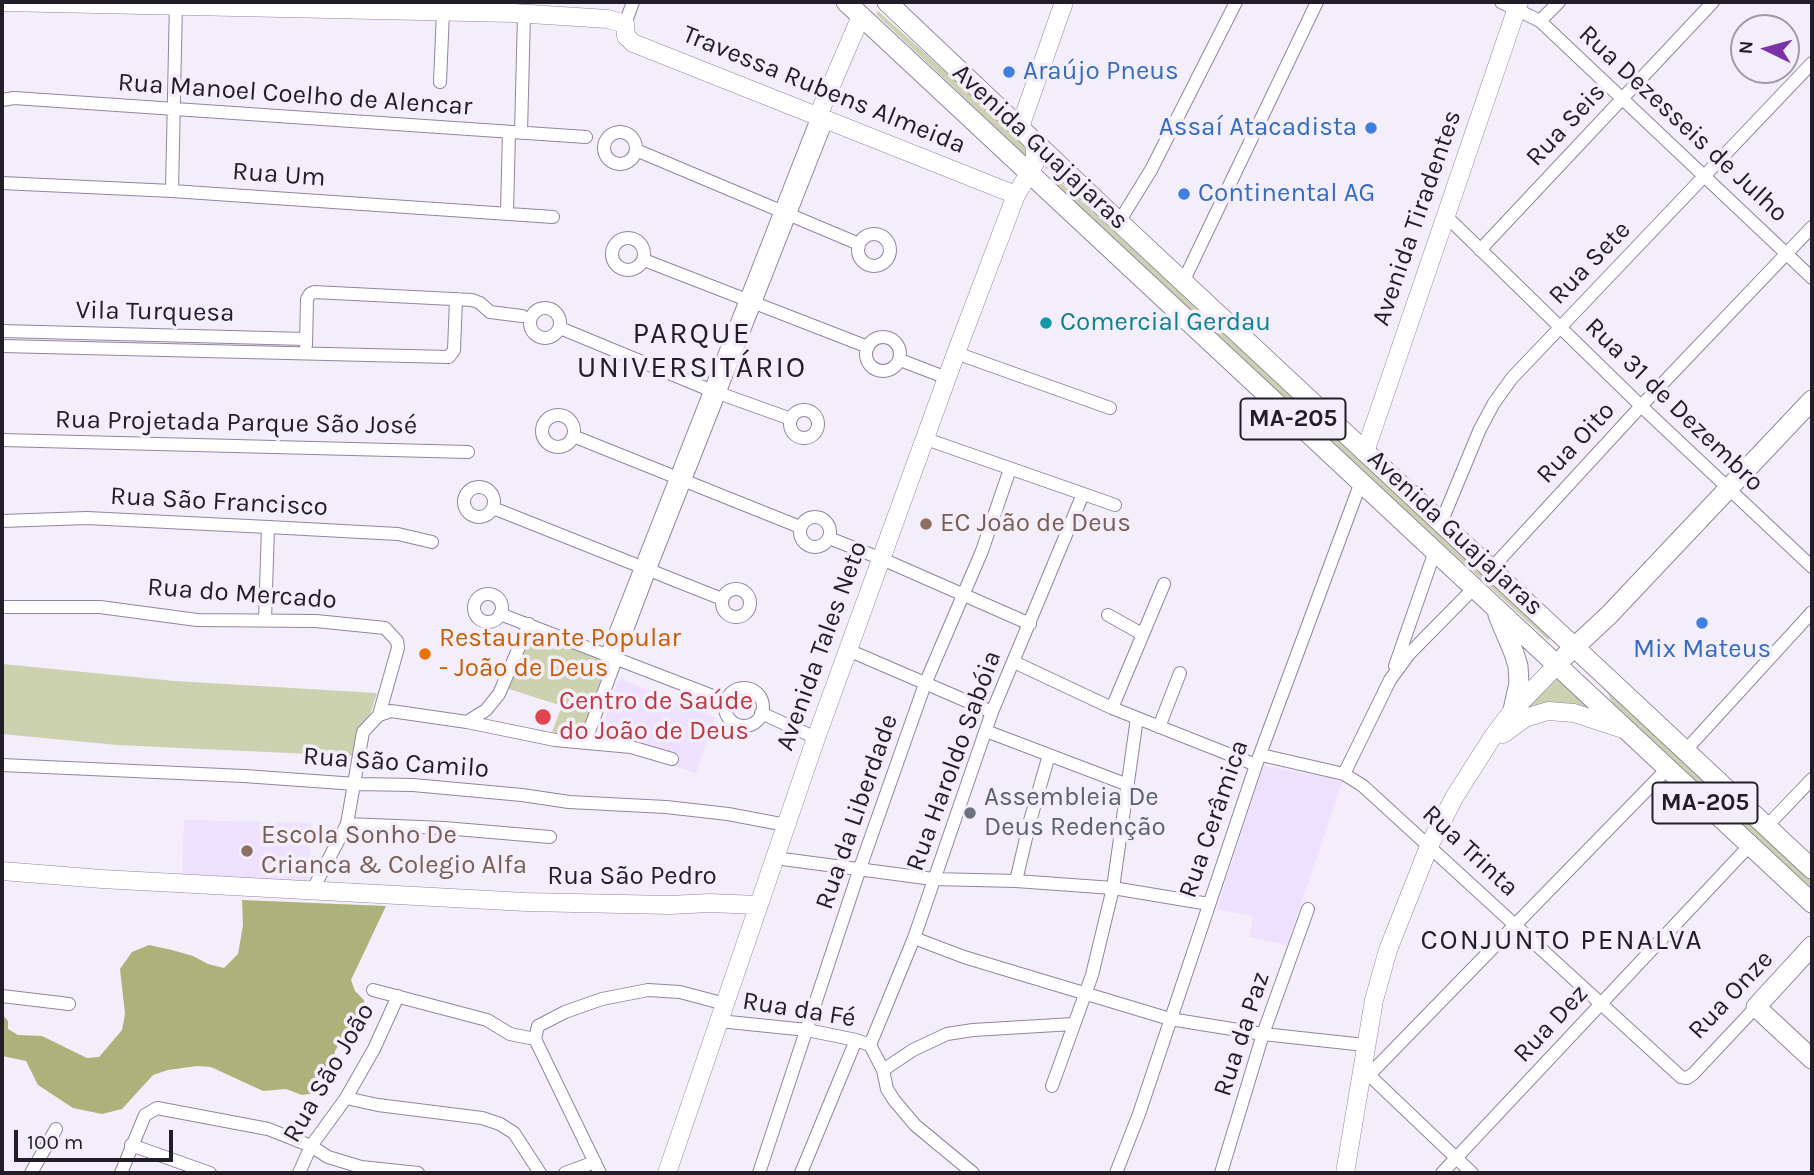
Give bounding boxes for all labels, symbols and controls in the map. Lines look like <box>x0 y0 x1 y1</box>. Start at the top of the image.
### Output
north arrow <box>1730 14 1800 84</box>
street label: Travessa Rubens Almeida <box>678 19 970 161</box>
street label: Rua Dezesseis de Julho <box>1572 19 1794 229</box>
text: N <box>1735 40 1758 55</box>
place label: Araújo Pneus <box>1023 56 1179 88</box>
street label: Avenida Guajajaras <box>946 57 1134 237</box>
marker: Araújo Pneus <box>1001 64 1017 80</box>
street label: Rua Manoel Coelho de Alencar <box>117 67 473 123</box>
street label: Rua Seis <box>1520 77 1612 173</box>
street label: Avenida Tiradentes <box>1365 106 1469 330</box>
place label: Assaí Atacadista <box>1159 112 1357 144</box>
marker: Assaí Atacadista <box>1363 120 1379 136</box>
street label: Rua Um <box>231 156 327 194</box>
place label: Continental AG <box>1198 178 1375 210</box>
marker: Continental AG <box>1176 186 1192 202</box>
street label: Rua Sete <box>1543 215 1637 311</box>
street label: Vila Turquesa <box>75 295 235 329</box>
place label: Comercial Gerdau <box>1060 307 1271 339</box>
street label: Rua 31 de Dezembro <box>1578 312 1770 498</box>
marker: Comercial Gerdau <box>1038 315 1054 331</box>
district label: PARQUE UNIVERSITÁRIO <box>578 316 806 386</box>
street label: Rua Oito <box>1530 396 1622 490</box>
road number: MA-205 <box>1240 398 1346 440</box>
street label: Rua Projetada Parque São José <box>55 404 417 442</box>
street label: Avenida Guajajaras <box>1361 443 1549 623</box>
street label: Rua São Francisco <box>109 481 329 523</box>
place label: EC João de Deus <box>940 508 1131 540</box>
marker: EC João de Deus <box>918 516 934 532</box>
street label: Avenida Tales Neto <box>770 537 874 755</box>
street label: Rua do Mercado <box>146 572 338 616</box>
marker: Mix Mateus <box>1694 615 1710 631</box>
place label: Restaurante Popular - João de Deus <box>439 623 681 684</box>
place label: Mix Mateus <box>1633 634 1771 666</box>
marker: Restaurante Popular - João de Deus <box>417 646 433 662</box>
street label: Rua Haroldo Sabóia <box>900 647 1008 875</box>
place label: Centro de Saúde do João de Deus <box>559 686 753 748</box>
marker: Centro de Saúde do João de Deus <box>533 707 553 727</box>
street label: Rua da Liberdade <box>809 710 905 914</box>
street label: Rua Cerâmica <box>1172 736 1256 902</box>
street label: Rua São Camilo <box>302 741 490 785</box>
place label: Assembleia De Deus Redenção <box>984 782 1166 844</box>
road number: MA-205 <box>1652 782 1758 824</box>
street label: Rua Trinta <box>1415 799 1525 903</box>
marker: Assembleia De Deus Redenção <box>962 805 978 821</box>
place label: Escola Sonho De Crianca & Colegio Alfa <box>261 820 527 882</box>
marker: Escola Sonho De Crianca & Colegio Alfa <box>239 843 255 859</box>
street label: Rua São Pedro <box>547 861 717 893</box>
district label: CONJUNTO PENALVA <box>1422 924 1702 958</box>
street label: Rua Onze <box>1682 944 1780 1046</box>
street label: Rua da Paz <box>1207 968 1277 1100</box>
street label: Rua Dez <box>1507 979 1595 1069</box>
street label: Rua da Fé <box>740 986 858 1034</box>
street label: Rua São João <box>277 998 381 1148</box>
scale bar <box>18 1116 177 1160</box>
text: 100 m <box>27 1130 84 1154</box>

